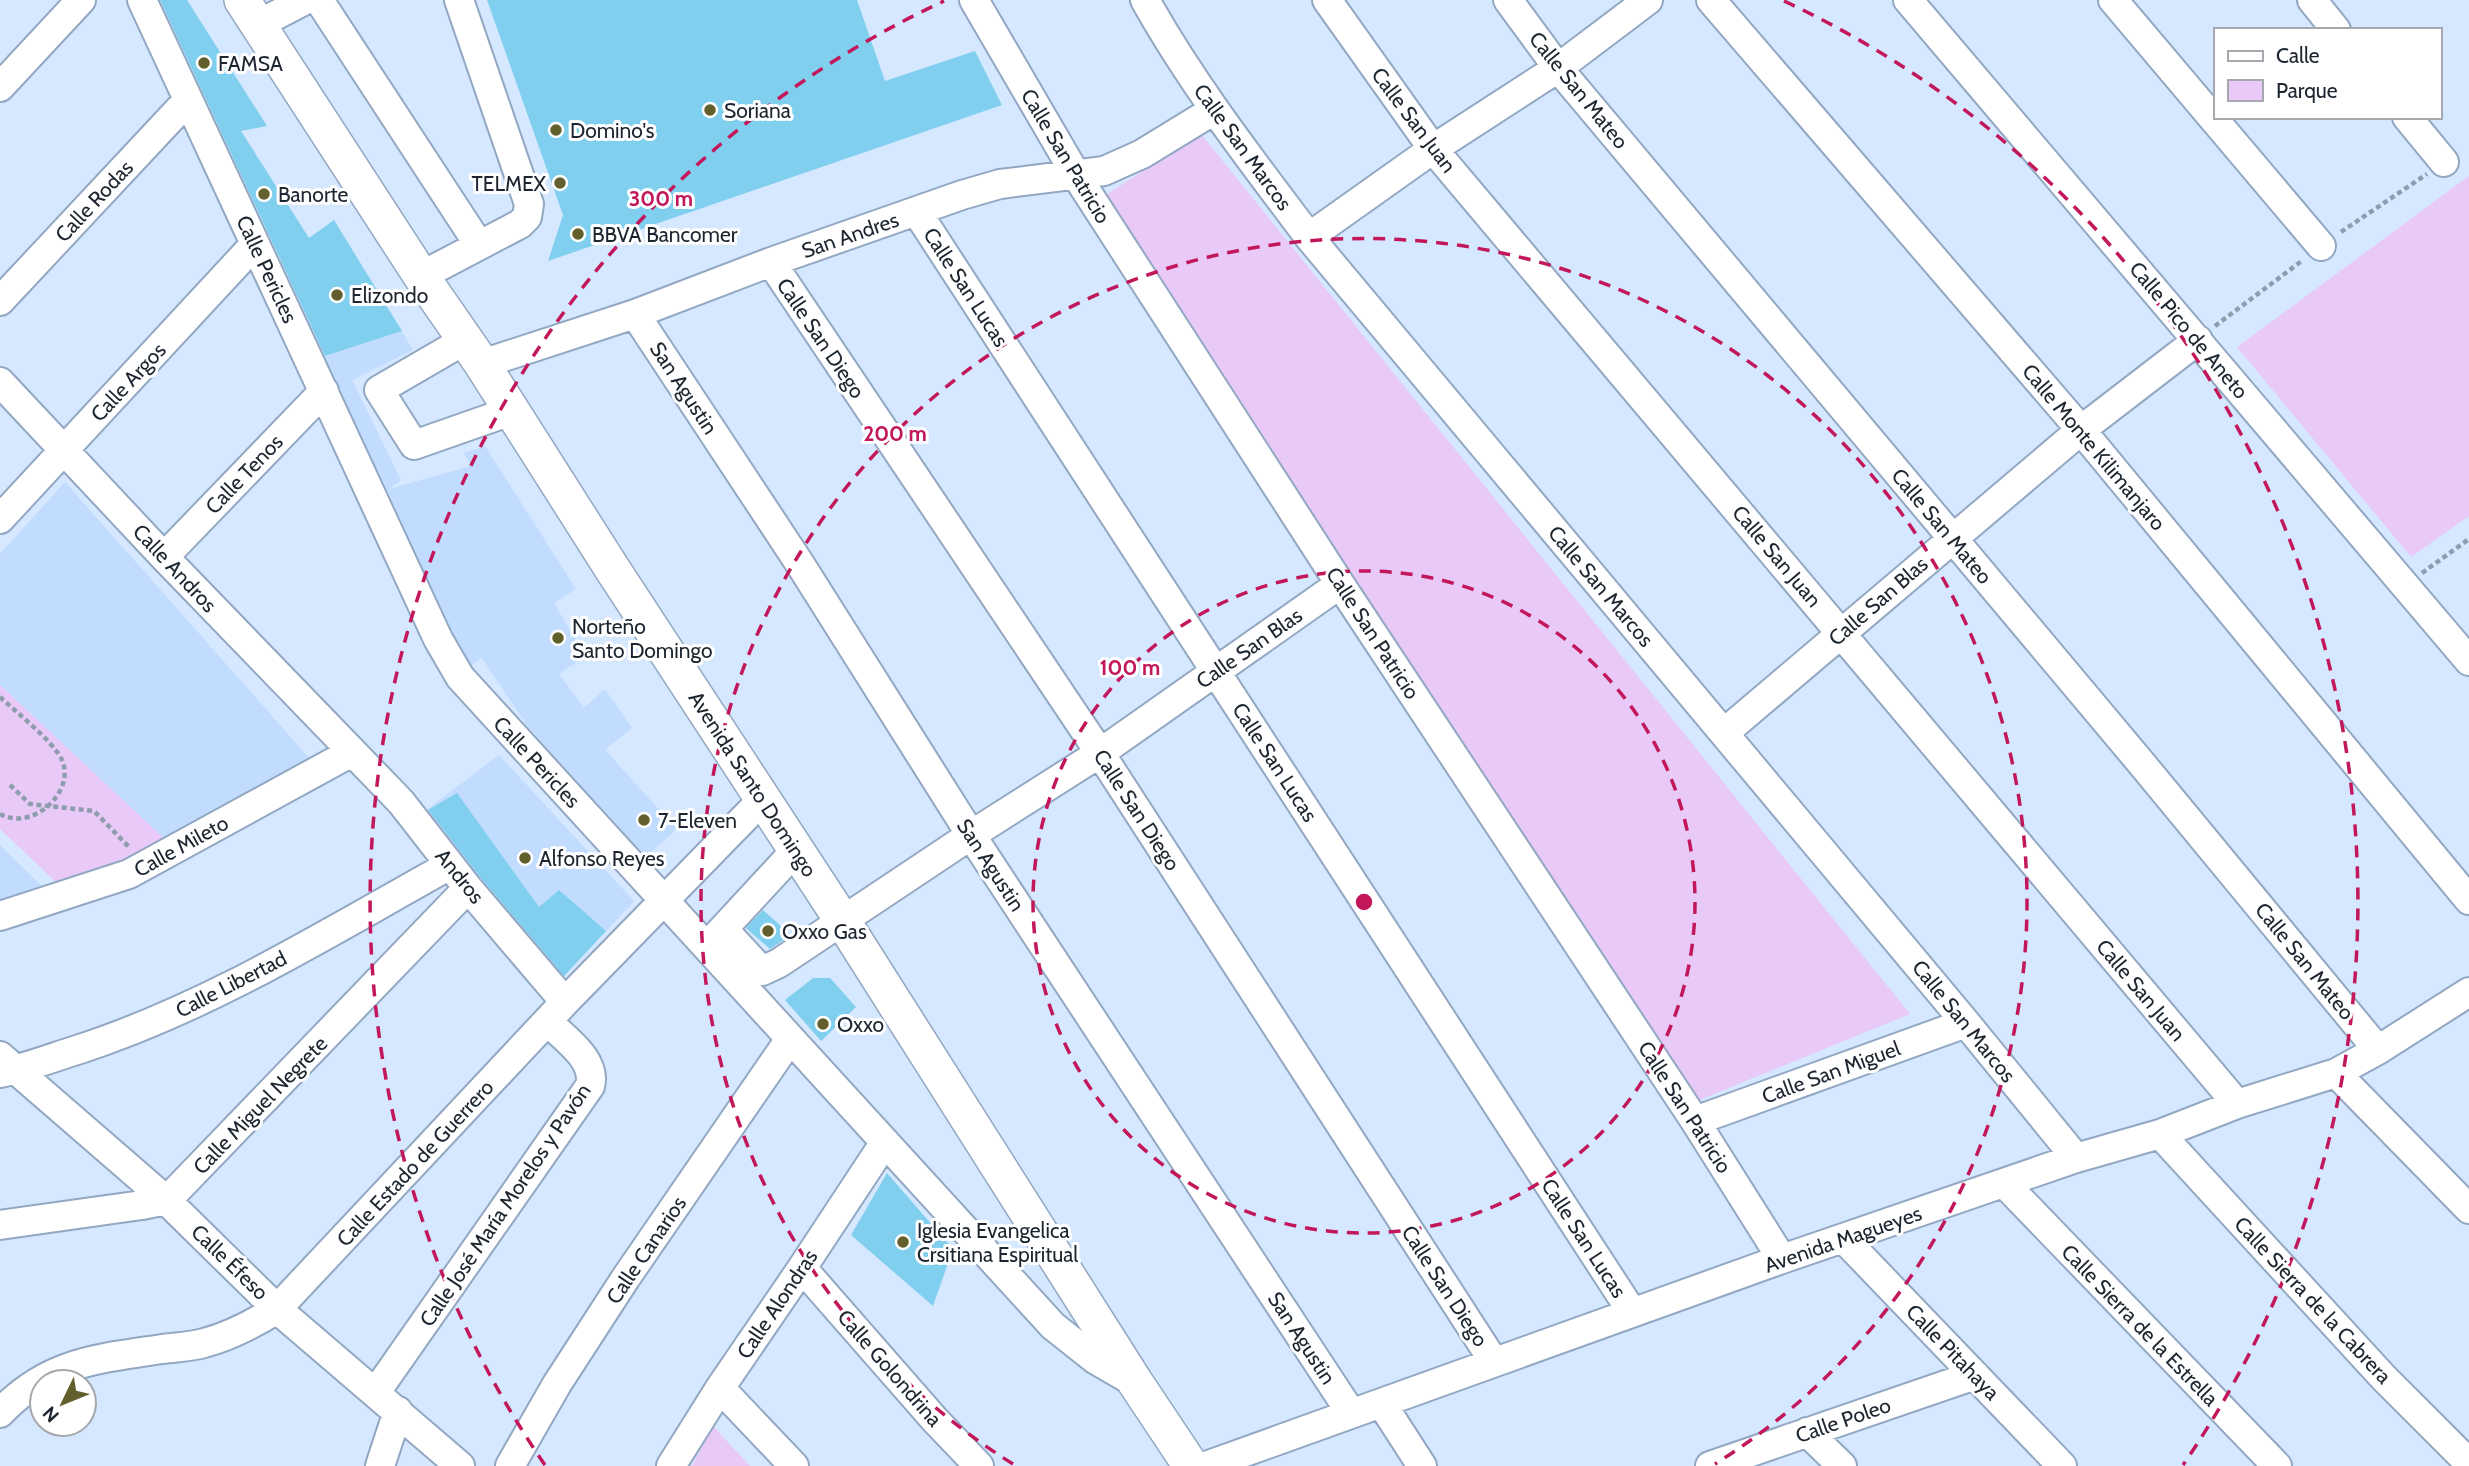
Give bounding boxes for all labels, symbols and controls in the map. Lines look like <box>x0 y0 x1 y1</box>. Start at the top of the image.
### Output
street label: Calle San Mateo <box>1524 26 1634 154</box>
legend <box>2214 28 2441 119</box>
text: Calle <box>2276 43 2320 68</box>
place label: FAMSA <box>218 51 283 76</box>
marker: FAMSA <box>196 55 212 71</box>
street label: Calle San Juan <box>1366 63 1462 177</box>
text: Parque <box>2276 78 2338 103</box>
street label: Calle San Marcos <box>1189 79 1297 215</box>
street label: Calle San Patricio <box>1016 84 1116 228</box>
place label: Soriana <box>724 98 791 123</box>
marker: Soriana <box>702 102 718 118</box>
place label: Domino's <box>570 118 655 143</box>
marker: Domino's <box>548 122 564 138</box>
street label: Calle Rodas <box>50 155 138 247</box>
place label: TELMEX <box>472 171 547 196</box>
marker: TELMEX <box>552 175 568 191</box>
place label: Banorte <box>278 182 349 207</box>
marker: Banorte <box>256 186 272 202</box>
text: 300 m <box>629 186 693 211</box>
street label: San Andres <box>798 207 902 263</box>
street label: Calle Pericles <box>231 211 303 327</box>
place label: BBVA Bancomer <box>592 222 738 247</box>
street label: Calle San Lucas <box>918 223 1014 351</box>
marker: BBVA Bancomer <box>570 226 586 242</box>
street label: Calle Pico de Aneto <box>2124 256 2254 404</box>
street label: Calle San Diego <box>772 273 870 403</box>
place label: Elizondo <box>351 283 428 308</box>
marker: Elizondo <box>329 287 345 303</box>
street label: Calle Argos <box>85 337 171 427</box>
street label: San Agustin <box>645 337 723 439</box>
street label: Calle Monte Kilimanjaro <box>2016 359 2171 536</box>
text: 200 m <box>863 421 927 446</box>
street label: Calle Tenos <box>200 429 288 519</box>
street label: Calle San Mateo <box>1886 463 1998 589</box>
street label: Calle San Juan <box>1727 500 1827 612</box>
street label: Calle Andros <box>128 519 222 617</box>
street label: Calle San Marcos <box>1543 520 1659 652</box>
street label: Calle San Blas <box>1823 551 1933 651</box>
street label: Calle San Patricio <box>1321 562 1425 704</box>
street label: Calle San Blas <box>1191 602 1307 694</box>
place label: Norteño Santo Domingo <box>572 614 713 663</box>
marker: Norteño Santo Domingo <box>550 630 566 646</box>
text: 100 m <box>1100 655 1160 680</box>
street label: Avenida Santo Domingo <box>684 687 822 881</box>
street label: Calle San Lucas <box>1227 698 1323 826</box>
street label: Calle Pericles <box>488 711 586 813</box>
street label: Calle San Diego <box>1089 745 1185 875</box>
place label: 7-Eleven <box>658 808 737 833</box>
street label: Calle Mileto <box>130 810 232 882</box>
marker: 7-Eleven <box>636 812 652 828</box>
street label: San Agustin <box>952 814 1030 916</box>
street label: Andros <box>430 844 490 909</box>
place label: Alfonso Reyes <box>539 846 665 871</box>
marker: Alfonso Reyes <box>517 850 533 866</box>
centre of rings <box>1352 890 1376 914</box>
street label: Calle San Mateo <box>2250 897 2360 1025</box>
place label: Oxxo Gas <box>782 919 867 944</box>
marker: Oxxo Gas <box>760 923 776 939</box>
street label: Calle San Juan <box>2091 934 2191 1046</box>
street label: Calle Libertad <box>171 945 291 1023</box>
street label: Calle San Marcos <box>1907 955 2021 1087</box>
place label: Oxxo <box>837 1012 884 1037</box>
marker: Oxxo <box>815 1016 831 1032</box>
street label: Calle Miguel Negrete <box>188 1031 332 1179</box>
street label: Calle San Miguel <box>1758 1035 1904 1109</box>
street label: Calle San Patricio <box>1633 1036 1737 1178</box>
street label: Calle Estado de Guerrero <box>331 1075 499 1251</box>
street label: Calle José María Morelos y Pavón <box>414 1079 596 1331</box>
street label: Calle San Lucas <box>1536 1174 1632 1302</box>
street label: Calle Canarios <box>601 1191 691 1309</box>
street label: Avenida Magueyes <box>1761 1200 1925 1278</box>
street label: Calle Sierra de la Cabrera <box>2229 1211 2397 1389</box>
place label: Iglesia Evangelica Crsitiana Espiritual <box>917 1218 1078 1267</box>
street label: Calle Éfeso <box>186 1219 274 1305</box>
street label: Calle San Diego <box>1397 1221 1493 1351</box>
marker: Iglesia Evangelica Crsitiana Espiritual <box>895 1234 911 1250</box>
street label: Calle Sierra de la Estrella <box>2056 1239 2224 1411</box>
street label: Calle Alondras <box>731 1244 823 1363</box>
street label: San Agustin <box>1263 1287 1341 1389</box>
street label: Calle Pitahaya <box>1901 1299 2005 1405</box>
street label: Calle Golondrina <box>832 1304 948 1432</box>
north arrow <box>28 1368 98 1438</box>
street label: Calle Poleo <box>1792 1392 1894 1448</box>
text: N <box>38 1401 64 1427</box>

